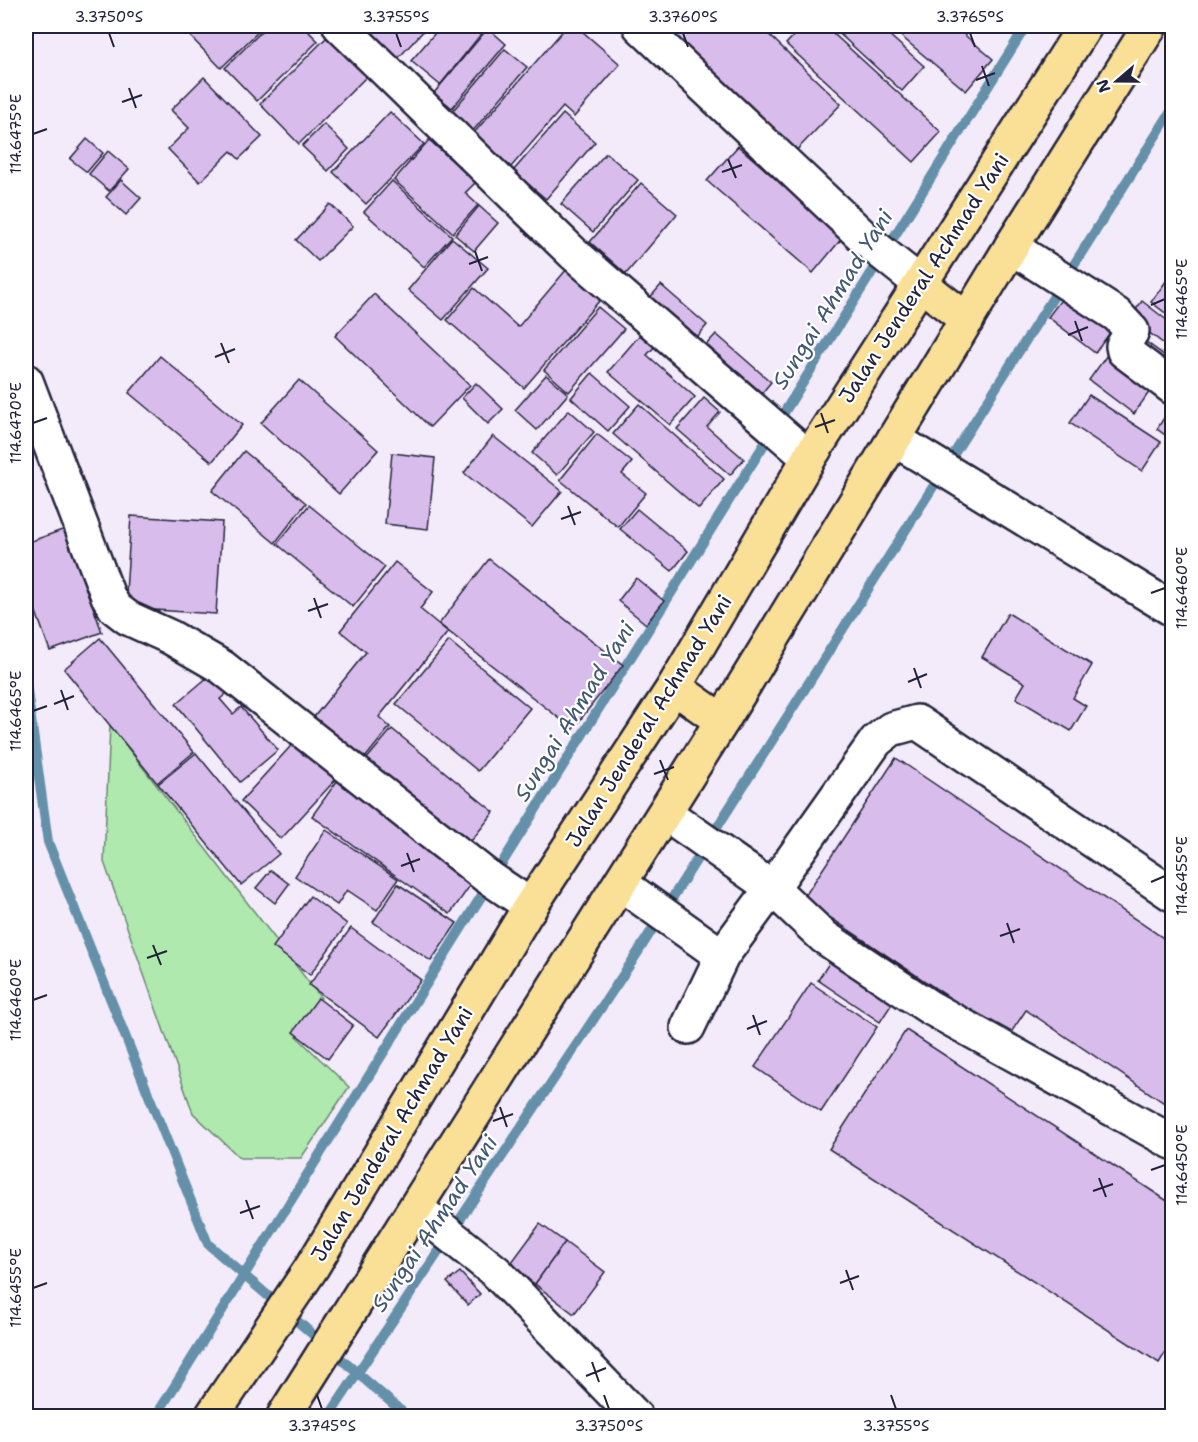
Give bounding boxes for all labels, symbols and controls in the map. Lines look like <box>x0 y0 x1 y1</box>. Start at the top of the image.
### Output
text: 3.3750°S <box>75 7 143 27</box>
text: 3.3755°S <box>363 7 429 27</box>
text: 3.3760°S <box>648 7 718 27</box>
text: 3.3765°S <box>936 7 1004 27</box>
north arrow <box>1087 51 1147 111</box>
text: N <box>1091 76 1115 96</box>
text: 114.6475°E <box>6 94 26 174</box>
street label: Jalan Jenderal Achmad Yani <box>832 147 1016 409</box>
water label: Sungai Ahmad Yani <box>765 203 900 395</box>
text: 114.6465°E <box>1172 259 1192 339</box>
text: 114.6470°E <box>6 382 26 464</box>
text: 114.6460°E <box>1172 547 1192 629</box>
street label: Jalan Jenderal Achmad Yani <box>559 589 739 853</box>
water label: Sungai Ahmad Yani <box>507 615 642 807</box>
text: 114.6465°E <box>6 671 26 751</box>
text: 114.6455°E <box>1172 836 1192 916</box>
text: 114.6460°E <box>6 959 26 1041</box>
street label: Jalan Jenderal Achmad Yani <box>305 1001 479 1267</box>
text: 114.6450°E <box>1172 1124 1192 1206</box>
water label: Sungai Ahmad Yani <box>365 1129 505 1317</box>
text: 114.6455°E <box>6 1248 26 1328</box>
text: 3.3745°S <box>288 1416 356 1436</box>
text: 3.3750°S <box>575 1416 643 1436</box>
text: 3.3755°S <box>863 1416 929 1436</box>

